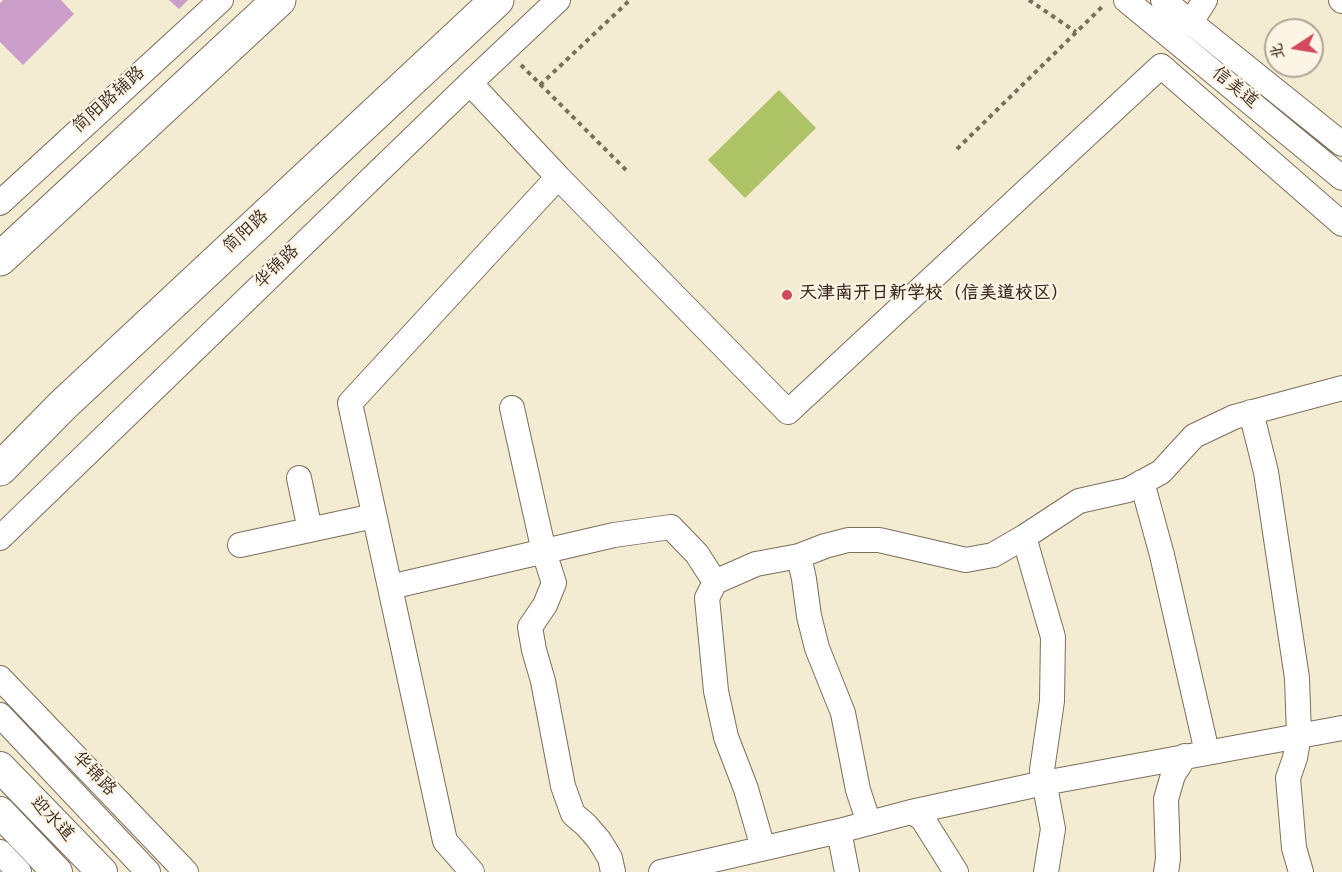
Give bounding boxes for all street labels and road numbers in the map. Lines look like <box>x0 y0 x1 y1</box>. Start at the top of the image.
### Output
street label: 简阳路辅路 <box>69 63 151 139</box>
street label: 信美道 <box>1206 64 1262 114</box>
street label: 简阳路 <box>220 207 274 259</box>
street label: 华锦路 <box>251 241 305 295</box>
street label: 华锦路 <box>66 748 120 802</box>
street label: 迎水道 <box>24 793 78 847</box>

